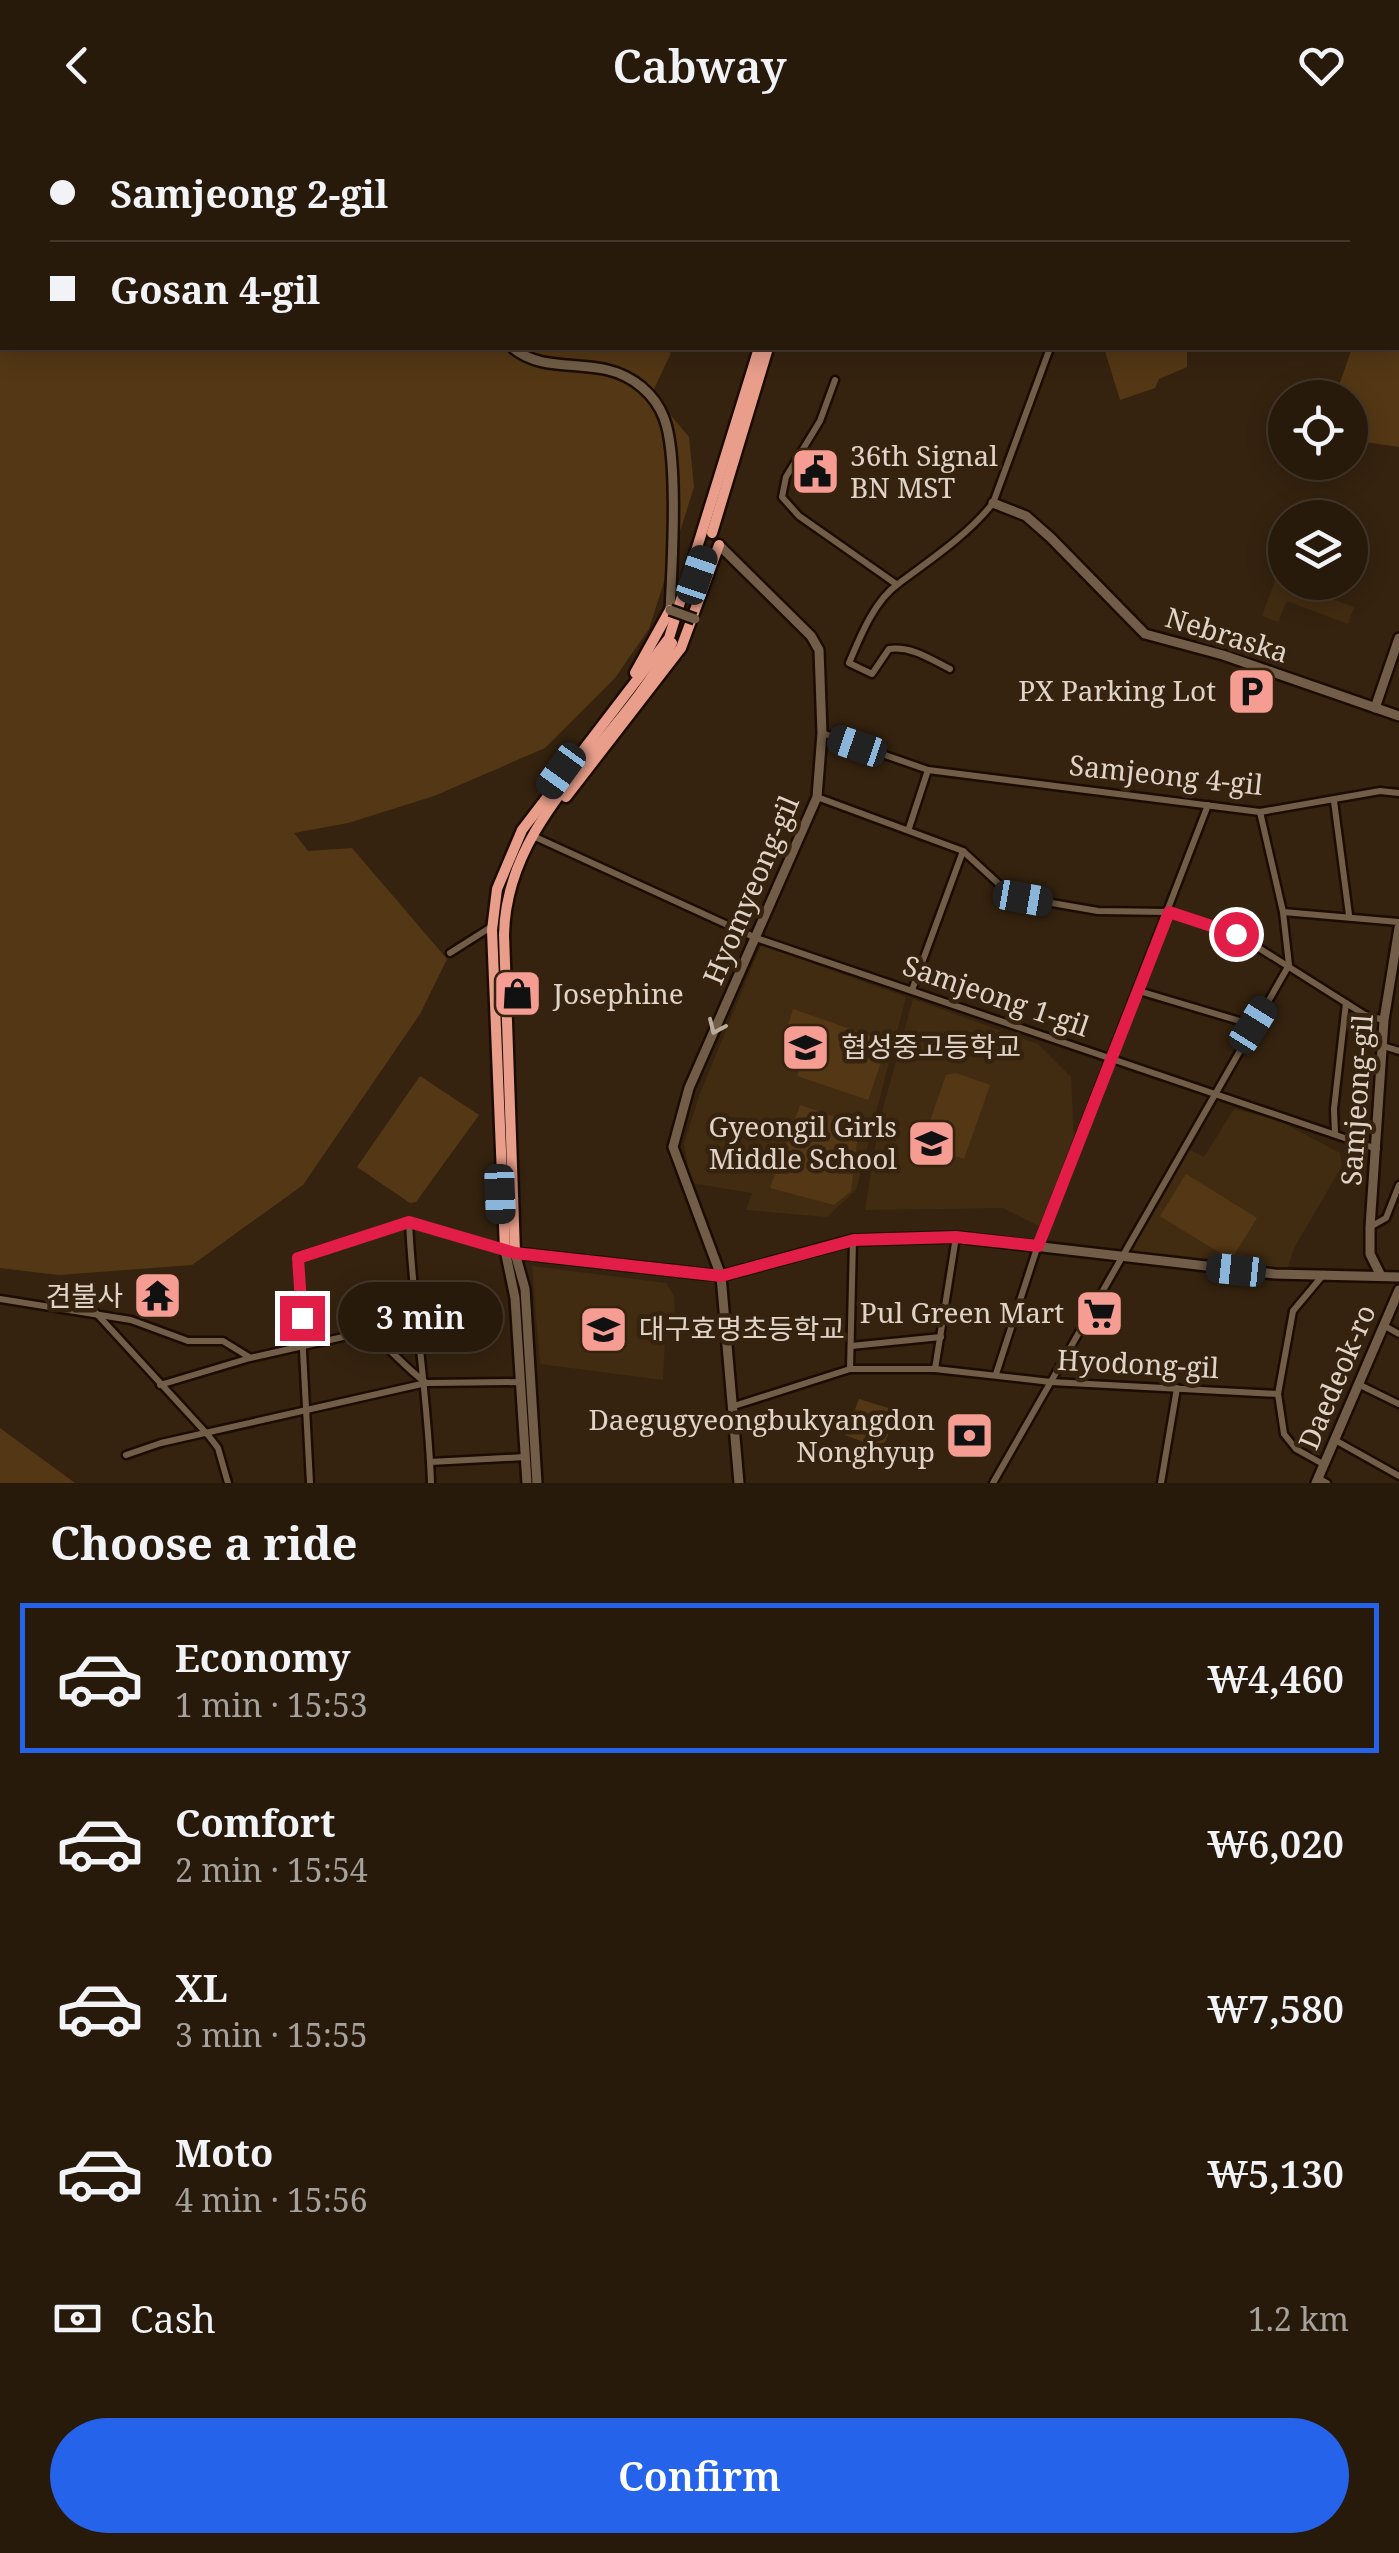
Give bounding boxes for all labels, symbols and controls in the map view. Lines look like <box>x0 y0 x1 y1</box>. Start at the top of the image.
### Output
text: Cabway <box>612 35 787 96</box>
icon: back <box>50 38 105 93</box>
icon: heart <box>1294 38 1349 93</box>
text: Samjeong 2-gil <box>110 167 388 219</box>
text: Gosan 4-gil <box>110 263 320 315</box>
map controls <box>1268 380 1368 600</box>
button: locate <box>1268 380 1368 480</box>
place label: 36th Signal BN MST <box>850 436 998 506</box>
public building icon: 36th Signal BN MST <box>789 446 841 498</box>
button: layers <box>1268 500 1368 600</box>
car <box>673 542 721 608</box>
street label: Nebraska <box>1161 597 1293 671</box>
parking icon: PX Parking Lot <box>1225 665 1277 717</box>
place label: PX Parking Lot <box>1018 671 1216 709</box>
car <box>824 722 890 770</box>
car <box>531 738 591 804</box>
street label: Samjeong 4-gil <box>1067 745 1265 803</box>
street label: Hyomyeong-gil <box>693 789 807 990</box>
car <box>991 878 1055 918</box>
route start <box>1214 912 1259 957</box>
street label: Samjeong 1-gil <box>898 945 1095 1045</box>
shop icon: Josephine <box>492 968 544 1020</box>
place label: Josephine <box>552 974 684 1012</box>
car <box>1224 992 1282 1058</box>
street label: Samjeong-gil <box>1331 1013 1381 1187</box>
one-way arrow <box>708 1017 728 1035</box>
school or university icon: 협성중고등학교 <box>780 1021 832 1073</box>
place label: 협성중고등학교 <box>841 1027 1021 1065</box>
place label: Gyeongil Girls Middle School <box>709 1107 897 1177</box>
school or university icon: Gyeongil Girls Middle School <box>906 1117 958 1169</box>
car <box>484 1163 516 1225</box>
car <box>1205 1252 1267 1288</box>
temple icon: 견불사 <box>132 1270 184 1322</box>
place label: 견불사 <box>46 1276 123 1314</box>
callout: 3 min <box>337 1283 502 1353</box>
supermarket icon: Pul Green Mart <box>1073 1287 1125 1339</box>
place label: Pul Green Mart <box>860 1293 1064 1331</box>
text: 3 min <box>376 1295 465 1338</box>
route end <box>280 1296 325 1341</box>
street label: Daedeok-ro <box>1289 1298 1384 1455</box>
school or university icon: 대구효명초등학교 <box>578 1303 630 1355</box>
place label: 대구효명초등학교 <box>639 1309 845 1347</box>
street label: Hyodong-gil <box>1056 1340 1220 1386</box>
place label: Daegugyeongbukyangdon Nonghyup <box>588 1400 935 1470</box>
bank icon: Daegugyeongbukyangdon Nonghyup <box>944 1410 996 1462</box>
text: Choose a ride <box>50 1512 358 1573</box>
text: Economy <box>175 1631 351 1683</box>
icon: car <box>55 1633 145 1723</box>
text: ₩4,460 <box>1208 1652 1344 1704</box>
text: 1 min · 15:53 <box>175 1683 368 1726</box>
text: Comfort <box>175 1796 335 1848</box>
icon: car <box>55 1798 145 1888</box>
text: ₩6,020 <box>1208 1817 1344 1869</box>
text: 2 min · 15:54 <box>175 1848 368 1891</box>
text: XL <box>175 1961 228 2013</box>
icon: car <box>55 1963 145 2053</box>
text: ₩7,580 <box>1208 1982 1344 2034</box>
text: 3 min · 15:55 <box>175 2013 368 2056</box>
text: Moto <box>175 2126 273 2178</box>
icon: car <box>55 2128 145 2218</box>
text: ₩5,130 <box>1208 2147 1344 2199</box>
text: 4 min · 15:56 <box>175 2178 368 2221</box>
icon: cash <box>50 2291 105 2346</box>
text: Cash <box>130 2292 216 2344</box>
text: 1.2 km <box>1248 2297 1349 2340</box>
button: Confirm <box>50 2418 1349 2533</box>

